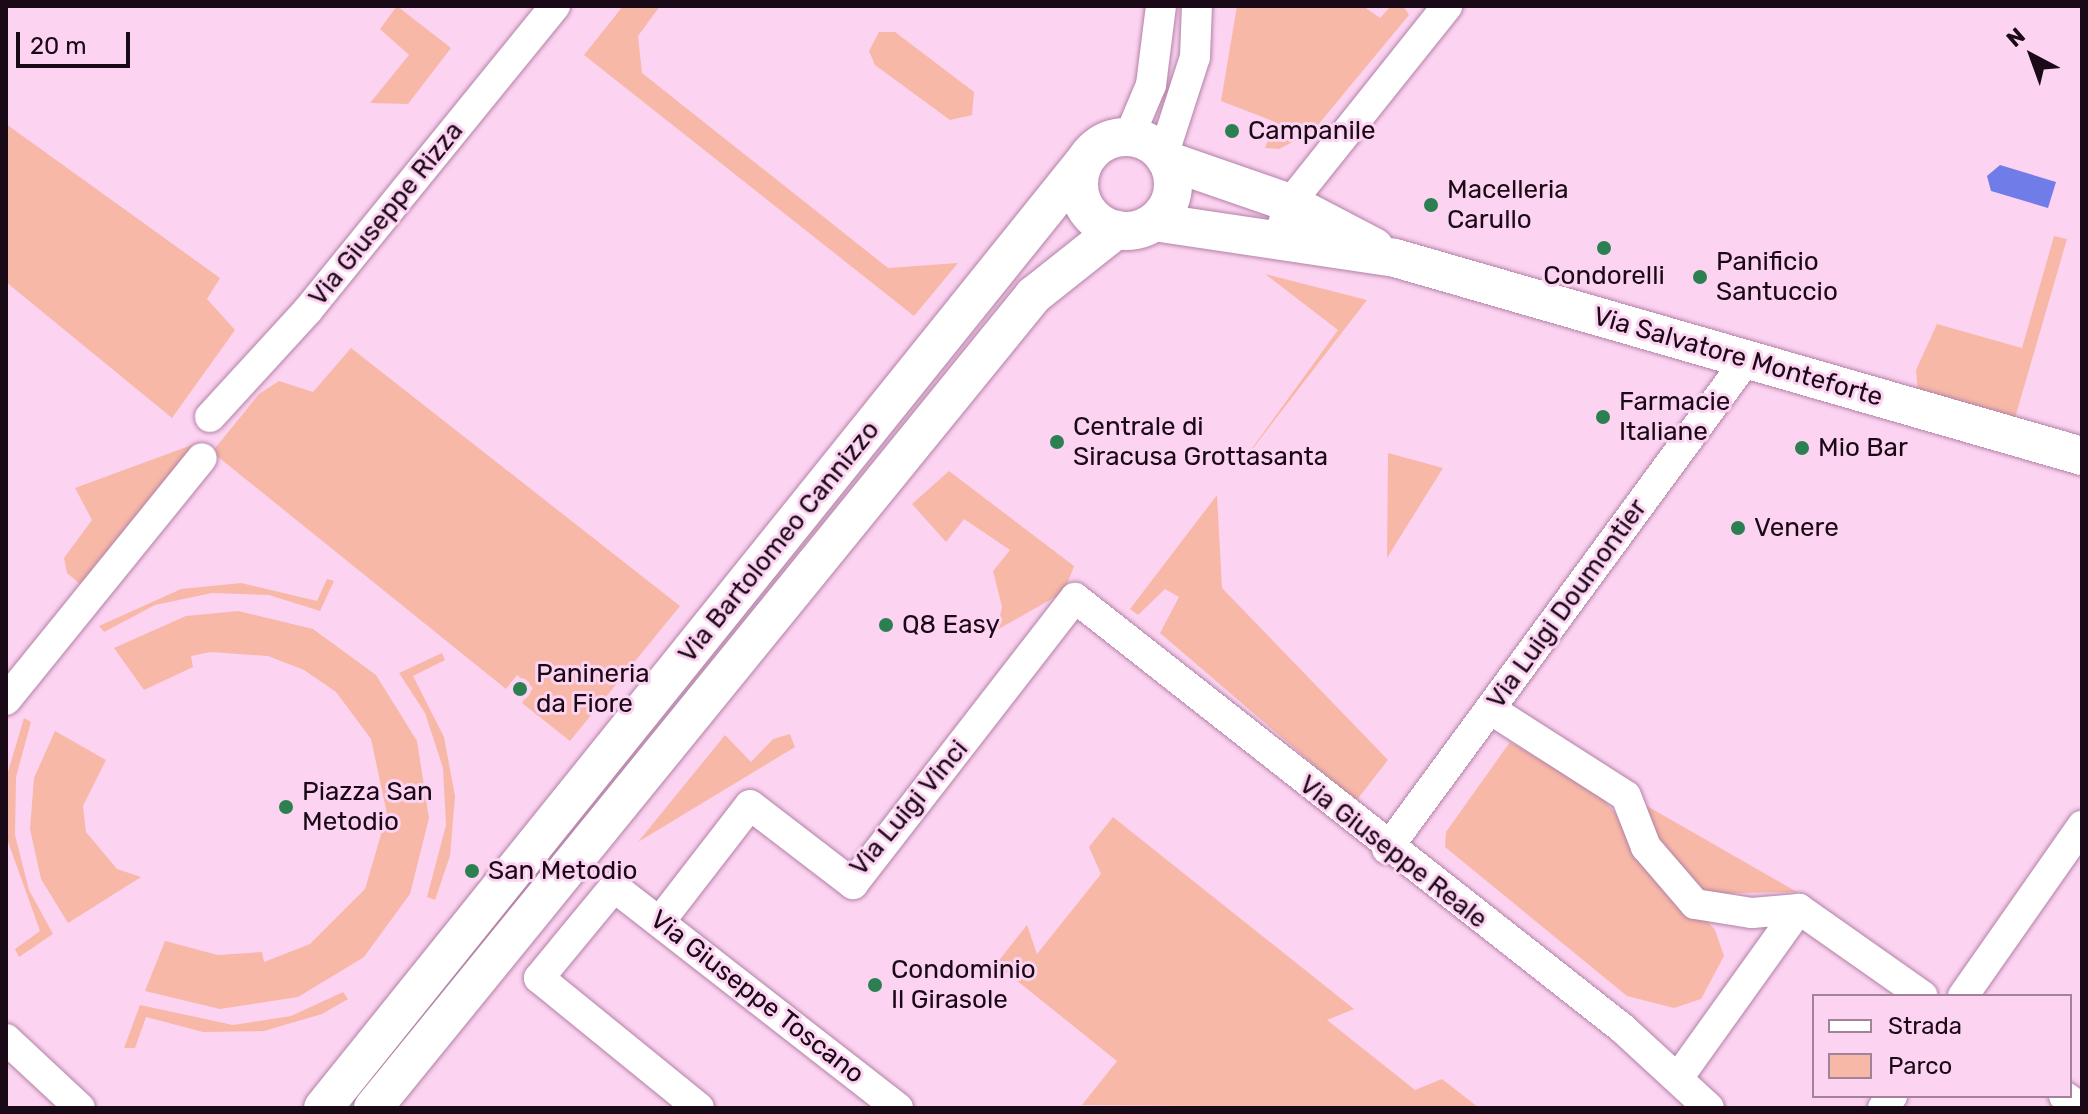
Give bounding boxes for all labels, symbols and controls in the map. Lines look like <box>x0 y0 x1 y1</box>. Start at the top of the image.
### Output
scale bar <box>20 16 134 66</box>
north arrow <box>1992 16 2072 96</box>
text: N <box>2001 22 2031 53</box>
text: 20 m <box>30 32 87 60</box>
place label: Campanile <box>1248 115 1376 147</box>
street label: Via Giuseppe Rizza <box>302 116 470 312</box>
marker: Campanile <box>1223 122 1241 140</box>
place label: Macelleria Carullo <box>1447 174 1569 236</box>
marker: Macelleria Carullo <box>1422 196 1440 214</box>
marker: Condorelli <box>1595 239 1613 257</box>
place label: Panificio Santuccio <box>1716 246 1838 308</box>
place label: Condorelli <box>1543 260 1665 292</box>
marker: Panificio Santuccio <box>1691 268 1709 286</box>
street label: Via Salvatore Monteforte <box>1590 301 1886 413</box>
place label: Farmacie Italiane <box>1619 386 1730 448</box>
marker: Farmacie Italiane <box>1594 408 1612 426</box>
place label: Centrale di Siracusa Grottasanta <box>1073 411 1328 472</box>
street label: Via Bartolomeo Cannizzo <box>672 415 886 669</box>
place label: Mio Bar <box>1818 432 1908 464</box>
marker: Centrale di Siracusa Grottasanta <box>1048 433 1066 451</box>
marker: Mio Bar <box>1793 439 1811 457</box>
street label: Via Luigi Doumontier <box>1481 493 1653 715</box>
place label: Venere <box>1754 512 1839 544</box>
marker: Venere <box>1729 519 1747 537</box>
place label: Q8 Easy <box>902 609 1000 641</box>
marker: Q8 Easy <box>877 616 895 634</box>
place label: Panineria da Fiore <box>536 658 650 720</box>
marker: Panineria da Fiore <box>511 680 529 698</box>
street label: Via Luigi Vinci <box>843 734 975 882</box>
street label: Via Giuseppe Reale <box>1293 769 1493 935</box>
place label: Piazza San Metodio <box>302 776 433 838</box>
marker: Piazza San Metodio <box>277 798 295 816</box>
place label: San Metodio <box>488 855 638 887</box>
marker: San Metodio <box>463 862 481 880</box>
street label: Via Giuseppe Toscano <box>644 904 870 1090</box>
place label: Condominio Il Girasole <box>891 954 1036 1016</box>
marker: Condominio Il Girasole <box>866 976 884 994</box>
legend <box>1812 994 2072 1098</box>
text: Strada <box>1888 1012 1962 1040</box>
text: Parco <box>1888 1052 1952 1080</box>

